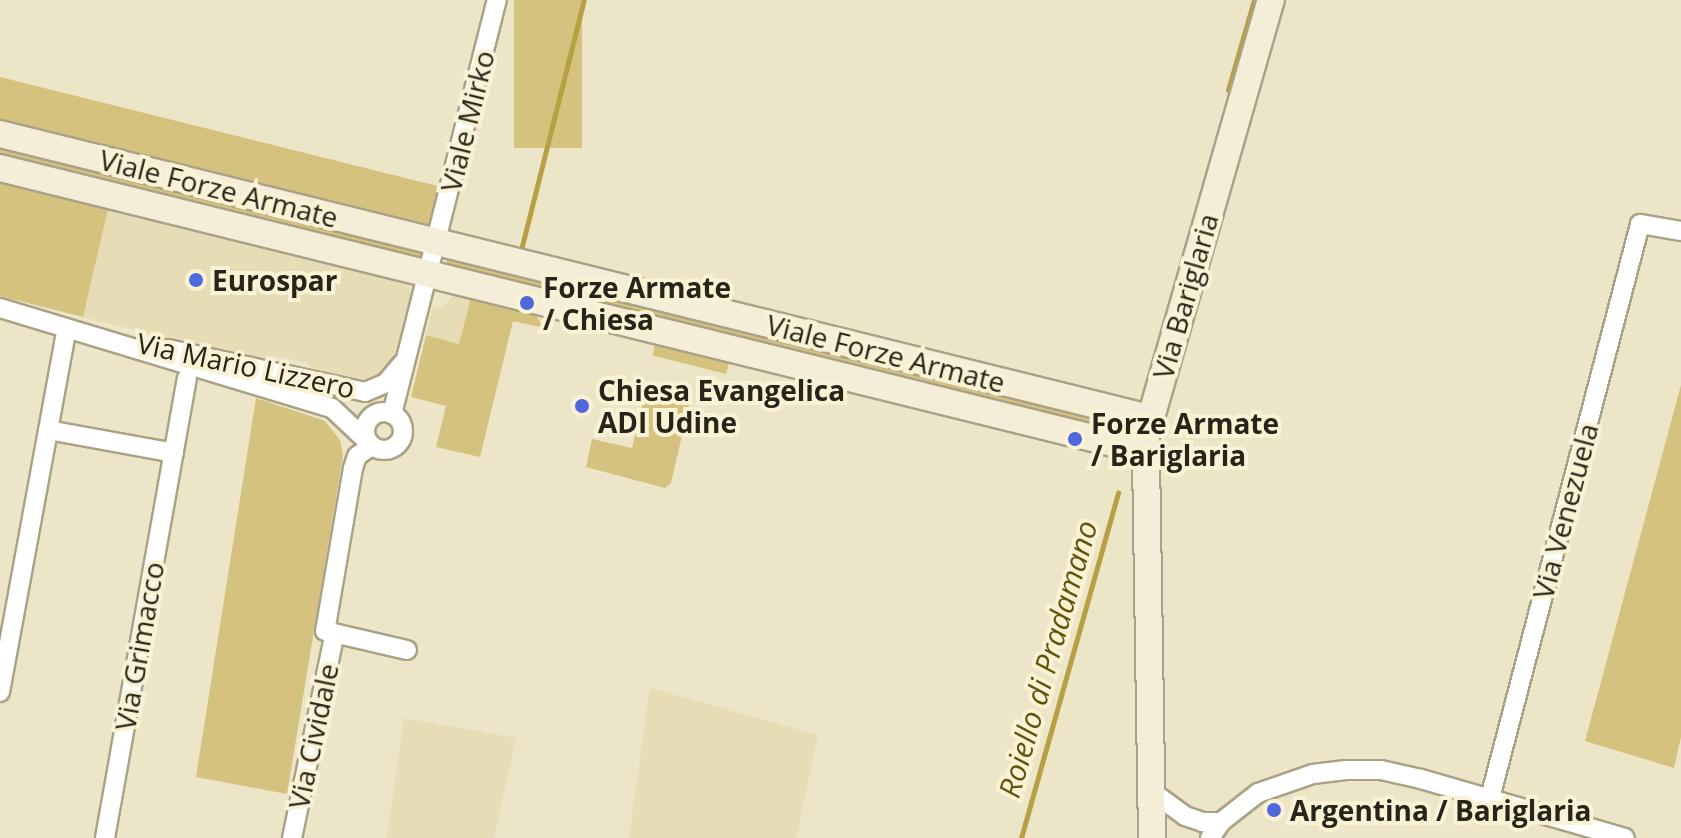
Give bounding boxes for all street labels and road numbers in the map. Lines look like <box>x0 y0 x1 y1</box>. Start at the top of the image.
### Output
street label: Viale Mirko <box>433 47 501 195</box>
street label: Viale Forze Armate <box>96 142 342 234</box>
street label: Via Bariglaria <box>1145 209 1225 383</box>
street label: Viale Forze Armate <box>763 307 1009 399</box>
street label: Via Mario Lizzero <box>134 325 358 405</box>
street label: Via Venezuela <box>1525 419 1605 603</box>
street label: Via Grimacco <box>108 559 170 733</box>
street label: Via Cividale <box>281 660 345 812</box>

